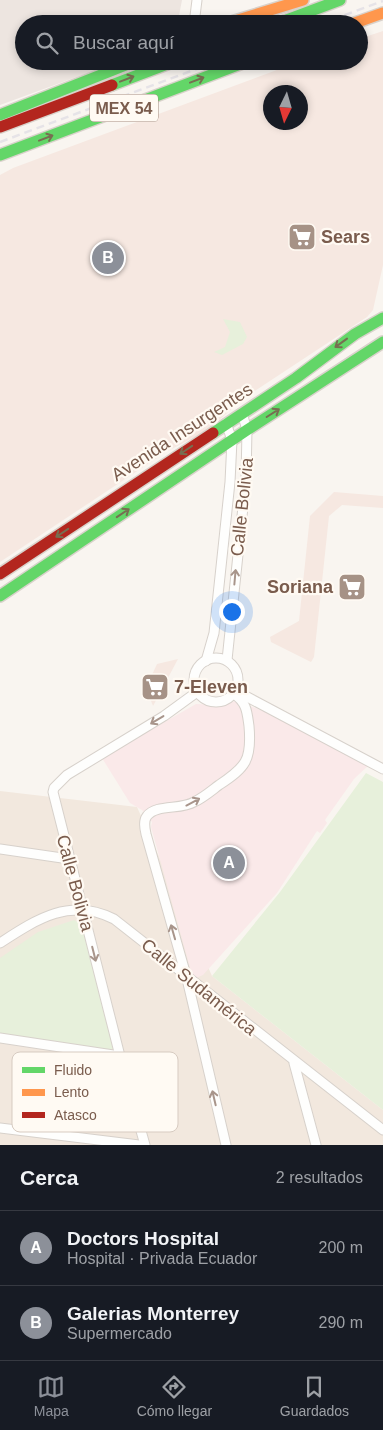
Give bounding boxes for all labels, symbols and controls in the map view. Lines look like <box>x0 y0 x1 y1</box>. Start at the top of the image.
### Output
search box <box>15 15 368 70</box>
icon: search <box>33 29 61 57</box>
text: Buscar aquí <box>73 32 174 53</box>
one-way arrow <box>119 74 135 83</box>
one-way arrow <box>189 75 205 84</box>
north arrow <box>263 85 308 130</box>
road number: MEX 54 <box>90 95 158 122</box>
one-way arrow <box>37 133 53 142</box>
supermarket icon: Sears <box>287 222 317 252</box>
place label: Sears <box>321 227 370 247</box>
pin: B <box>92 239 124 277</box>
one-way arrow <box>335 338 349 348</box>
street label: Avenida Insurgentes <box>108 379 256 485</box>
one-way arrow <box>266 408 280 418</box>
one-way arrow <box>179 444 193 455</box>
street label: Calle Bolivia <box>227 456 257 557</box>
one-way arrow <box>115 508 129 518</box>
one-way arrow <box>55 527 69 538</box>
one-way arrow <box>230 569 240 585</box>
supermarket icon: Soriana <box>337 572 367 602</box>
place label: Soriana <box>267 577 334 597</box>
your location <box>219 599 245 625</box>
supermarket icon: 7-Eleven <box>140 672 170 702</box>
place label: 7-Eleven <box>174 677 248 697</box>
one-way arrow <box>151 716 165 726</box>
one-way arrow <box>186 797 201 807</box>
street label: Calle Bolivia <box>53 833 98 934</box>
pin: A <box>213 844 245 882</box>
one-way arrow <box>168 924 178 940</box>
street label: Calle Sudamérica <box>137 935 261 1040</box>
one-way arrow <box>89 945 99 961</box>
legend <box>12 1052 178 1132</box>
text: Fluido <box>54 1062 92 1078</box>
text: Lento <box>54 1084 89 1100</box>
one-way arrow <box>209 1090 218 1106</box>
text: Atasco <box>54 1107 97 1123</box>
text: Cerca <box>20 1166 78 1189</box>
text: 2 resultados <box>276 1169 363 1186</box>
text: Doctors Hospital <box>67 1228 219 1249</box>
text: A <box>30 1239 42 1256</box>
text: 200 m <box>319 1239 363 1256</box>
text: Hospital · Privada Ecuador <box>67 1250 257 1267</box>
text: Galerias Monterrey <box>67 1303 239 1324</box>
text: B <box>30 1314 42 1331</box>
text: 290 m <box>319 1314 363 1331</box>
text: Supermercado <box>67 1325 172 1342</box>
tab: Mapa <box>34 1373 69 1419</box>
tab: Cómo llegar <box>137 1373 212 1419</box>
tab: Guardados <box>280 1373 349 1419</box>

